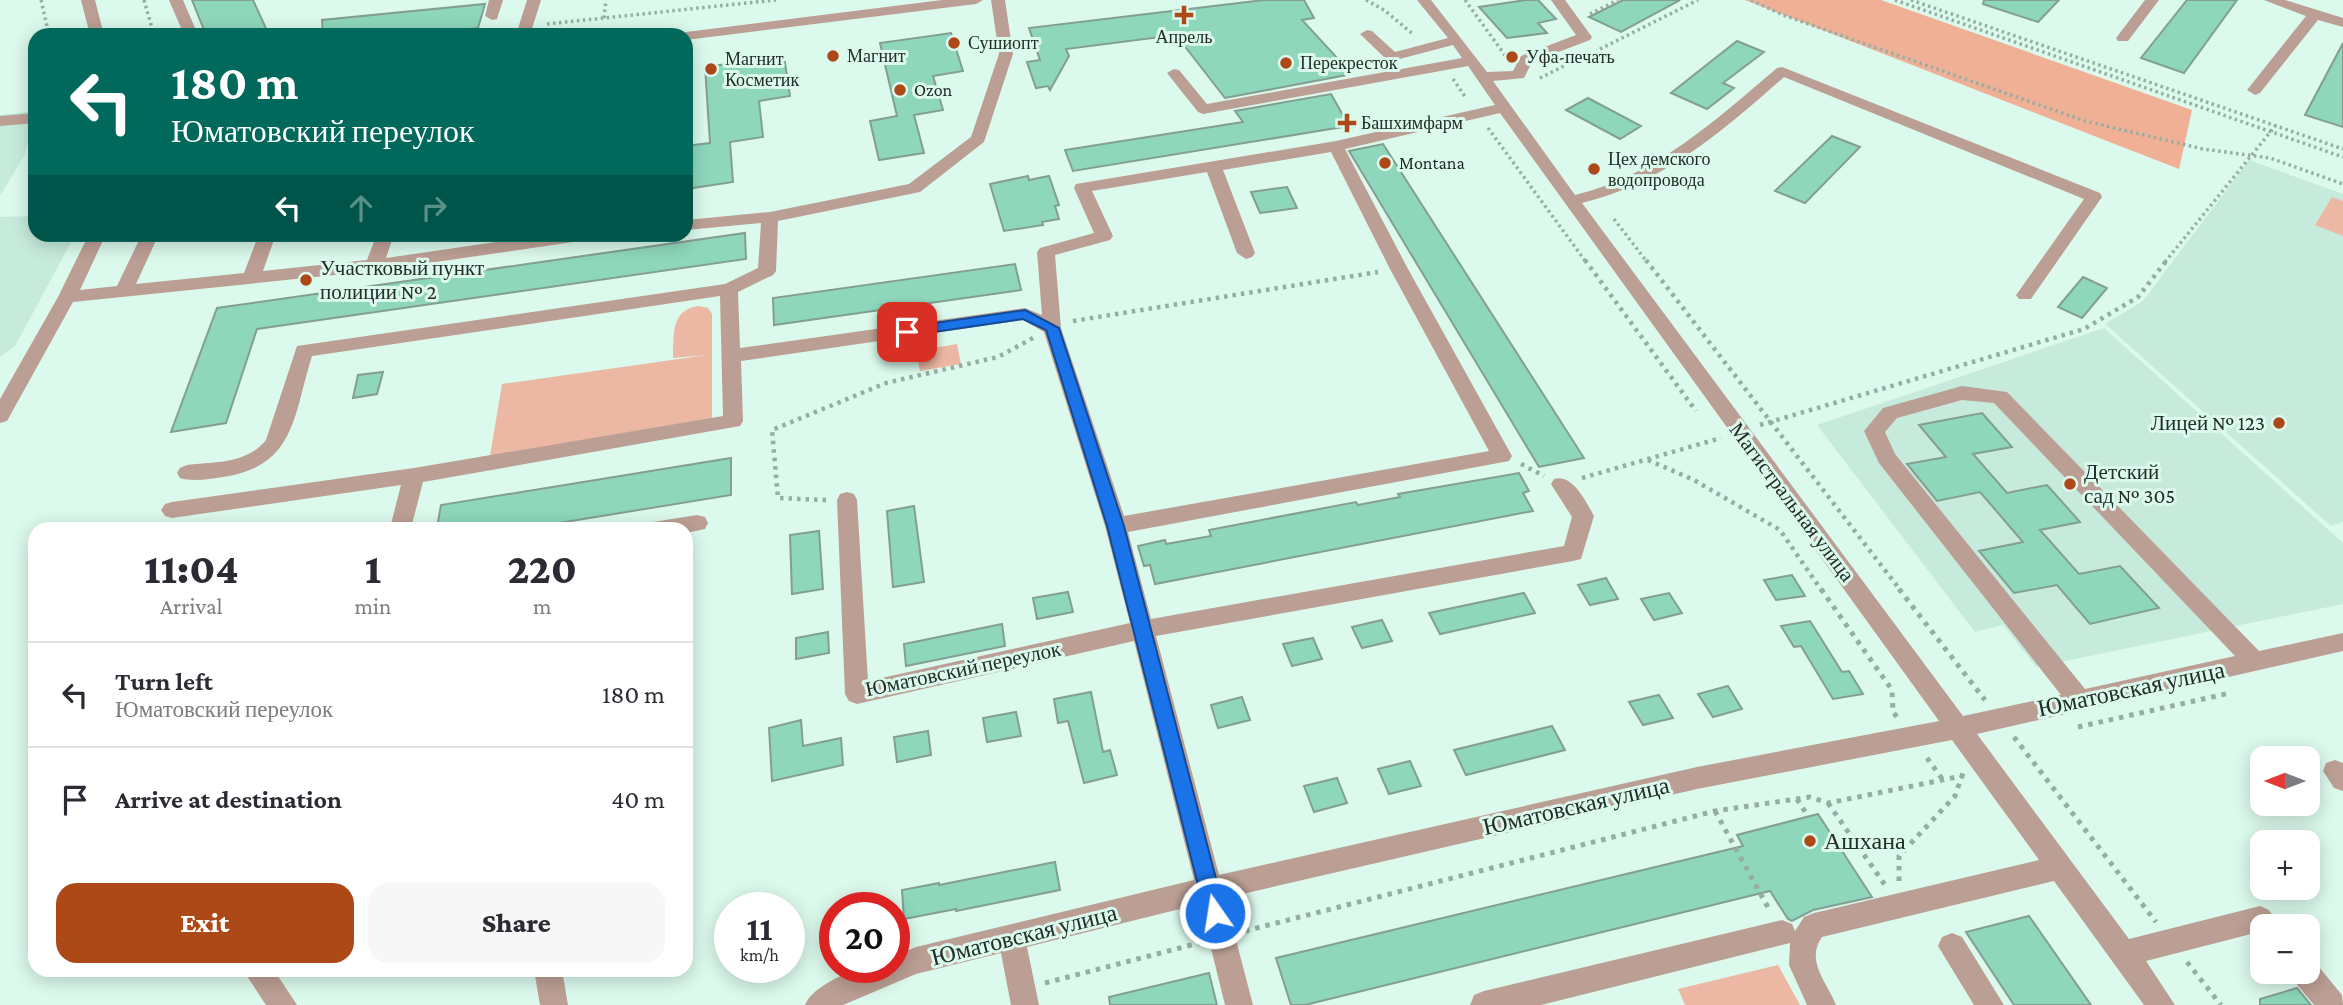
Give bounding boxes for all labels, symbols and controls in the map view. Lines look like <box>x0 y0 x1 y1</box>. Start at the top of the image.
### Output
marker: Апрель <box>1176 7 1192 23</box>
place label: Апрель <box>1156 27 1212 47</box>
place label: Сушиопт <box>968 33 1039 53</box>
marker: Сушиопт <box>946 35 962 51</box>
place label: Магнит <box>847 46 906 66</box>
place label: Уфа-печать <box>1526 47 1615 67</box>
marker: Магнит <box>825 48 841 64</box>
place label: Магнит Косметик <box>725 49 799 90</box>
marker: Уфа-печать <box>1504 49 1520 65</box>
place label: Перекресток <box>1300 53 1398 73</box>
text: 180 m <box>171 55 299 110</box>
marker: Перекресток <box>1278 55 1294 71</box>
icon: left <box>56 56 147 147</box>
marker: Магнит Косметик <box>703 61 719 77</box>
place label: Ozon <box>914 80 953 100</box>
marker: Ozon <box>892 82 908 98</box>
text: Юматовский переулок <box>171 113 475 149</box>
place label: Башхимфарм <box>1361 113 1463 133</box>
marker: Башхимфарм <box>1339 115 1355 131</box>
place label: Цех демского водопровода <box>1608 149 1710 190</box>
place label: Montana <box>1399 153 1465 173</box>
marker: Montana <box>1377 155 1393 171</box>
marker: Цех демского водопровода <box>1586 161 1602 177</box>
icon: left <box>269 189 307 227</box>
icon: ahead <box>342 189 380 227</box>
icon: right <box>415 189 453 227</box>
place label: Участковый пункт полиции № 2 <box>320 256 484 304</box>
marker: Участковый пункт полиции № 2 <box>298 272 314 288</box>
pin <box>877 302 937 362</box>
icon: arrive <box>888 313 926 351</box>
place label: Лицей № 123 <box>2151 411 2265 435</box>
marker: Лицей № 123 <box>2271 415 2287 431</box>
street label: Магистральная улица <box>1724 418 1860 587</box>
place label: Детский сад № 305 <box>2084 460 2175 508</box>
marker: Детский сад № 305 <box>2062 476 2078 492</box>
text: 11:04 <box>144 545 239 592</box>
text: 1 <box>365 545 381 592</box>
text: 220 <box>507 545 577 592</box>
text: Arrival <box>160 593 223 619</box>
text: min <box>355 593 391 619</box>
text: m <box>533 593 551 619</box>
street label: Юматовский переулок <box>863 636 1064 701</box>
street label: Юматовская улица <box>2035 655 2227 722</box>
text: Turn left <box>115 667 213 696</box>
icon: left <box>56 676 94 714</box>
text: 180 m <box>602 680 665 709</box>
text: Юматовский переулок <box>115 696 333 722</box>
north arrow <box>2250 746 2320 816</box>
map controls <box>2250 746 2320 984</box>
street label: Юматовская улица <box>1480 771 1672 840</box>
icon: arrive <box>56 781 94 819</box>
text: Arrive at destination <box>115 785 342 814</box>
text: 40 m <box>611 785 665 814</box>
place label: Ашхана <box>1824 827 1906 854</box>
button: + <box>2250 830 2320 900</box>
marker: Ашхана <box>1802 833 1818 849</box>
position arrow <box>1178 876 1252 950</box>
button: Exit <box>56 883 354 963</box>
button: Share <box>368 883 665 963</box>
speed limit sign: 20 <box>819 892 910 983</box>
street label: Юматовская улица <box>928 898 1120 971</box>
text: 11 <box>746 909 773 948</box>
button: − <box>2250 914 2320 984</box>
text: km/h <box>740 945 779 965</box>

